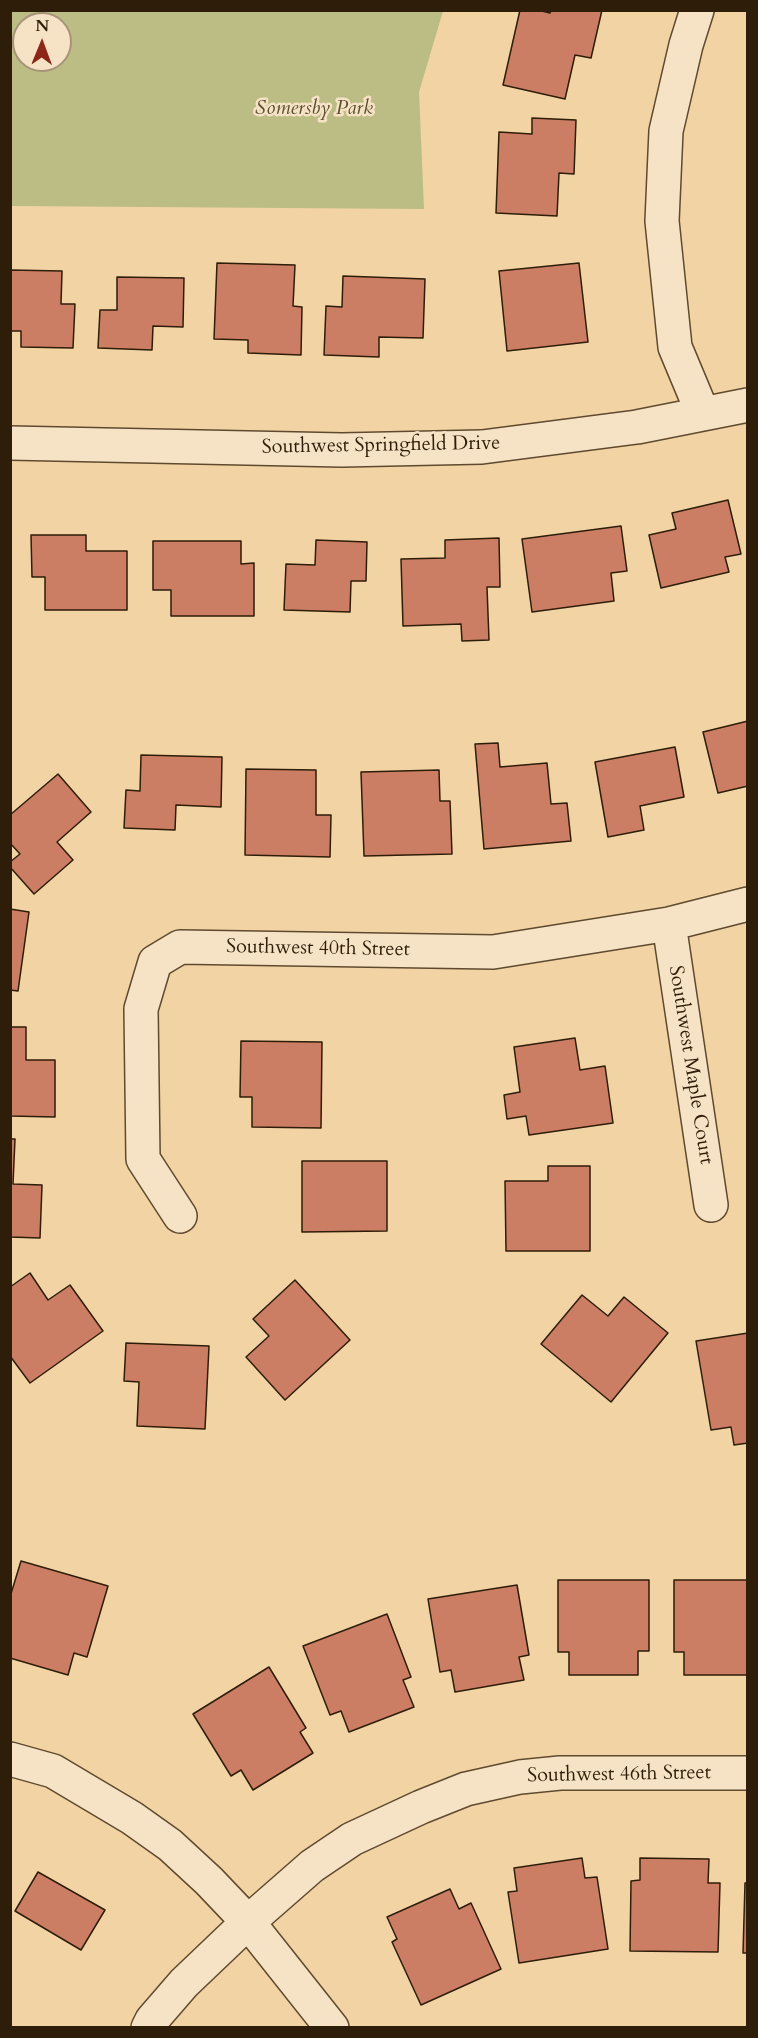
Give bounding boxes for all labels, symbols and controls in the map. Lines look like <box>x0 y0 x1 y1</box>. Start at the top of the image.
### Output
north arrow <box>12 12 72 72</box>
text: N <box>35 15 49 37</box>
park label: Somersby Park <box>255 97 373 121</box>
street label: Southwest Springfield Drive <box>262 432 500 460</box>
street label: Southwest 40th Street <box>226 935 410 963</box>
street label: Southwest Maple Court <box>662 964 718 1166</box>
street label: Southwest 46th Street <box>527 1761 711 1789</box>

